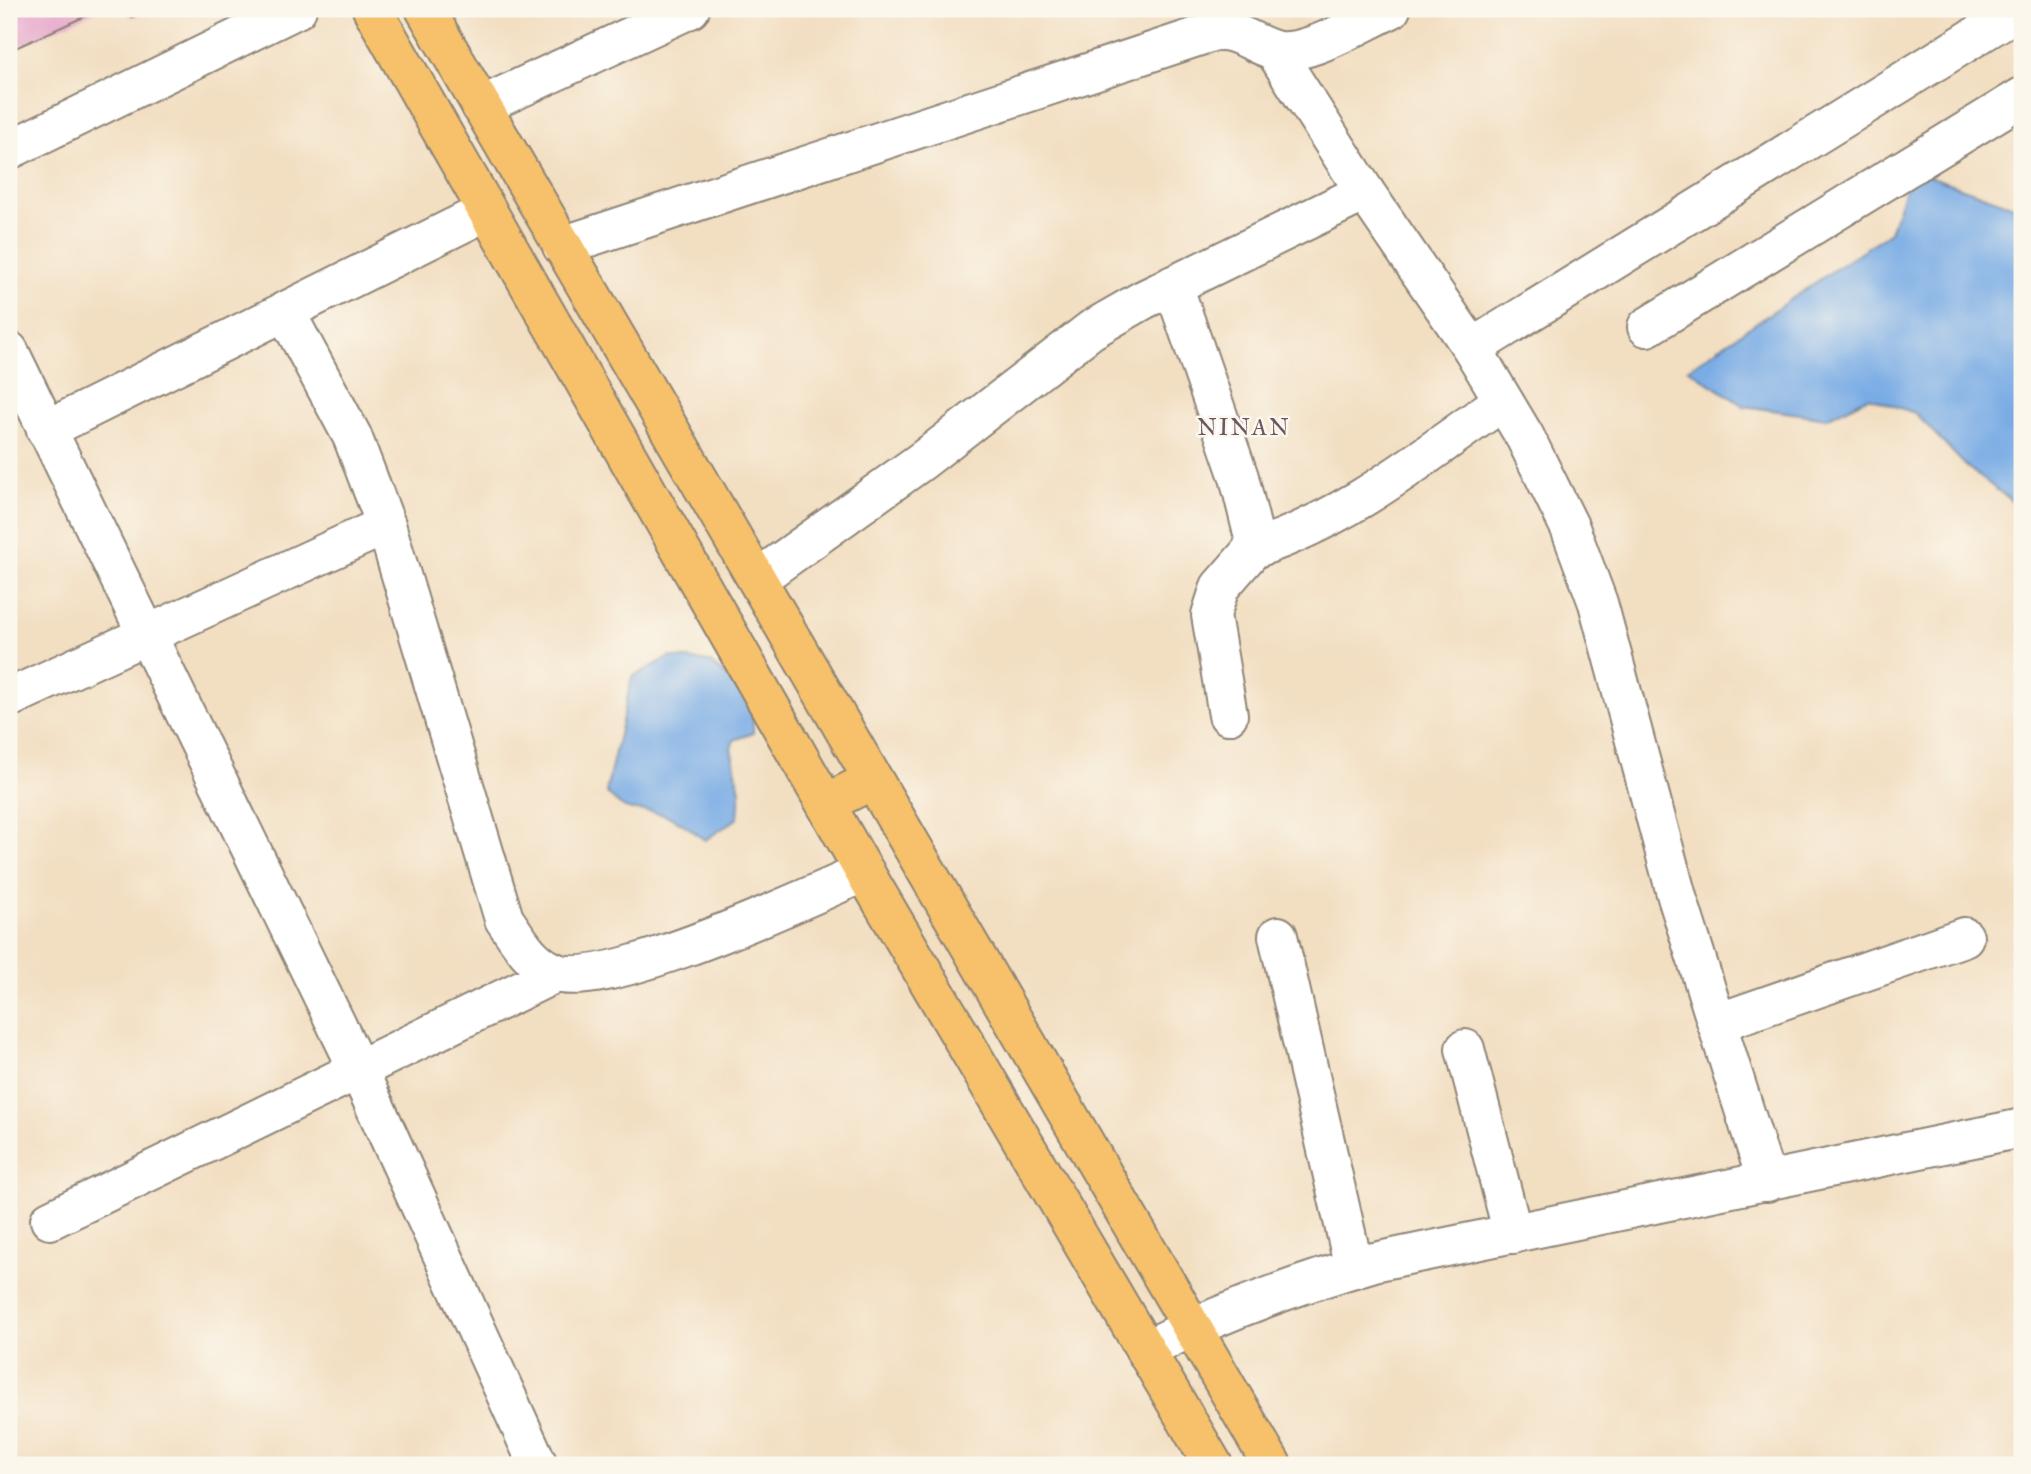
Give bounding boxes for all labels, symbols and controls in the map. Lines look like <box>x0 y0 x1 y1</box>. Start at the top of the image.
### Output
district label: NINAN <box>1197 413 1291 441</box>

